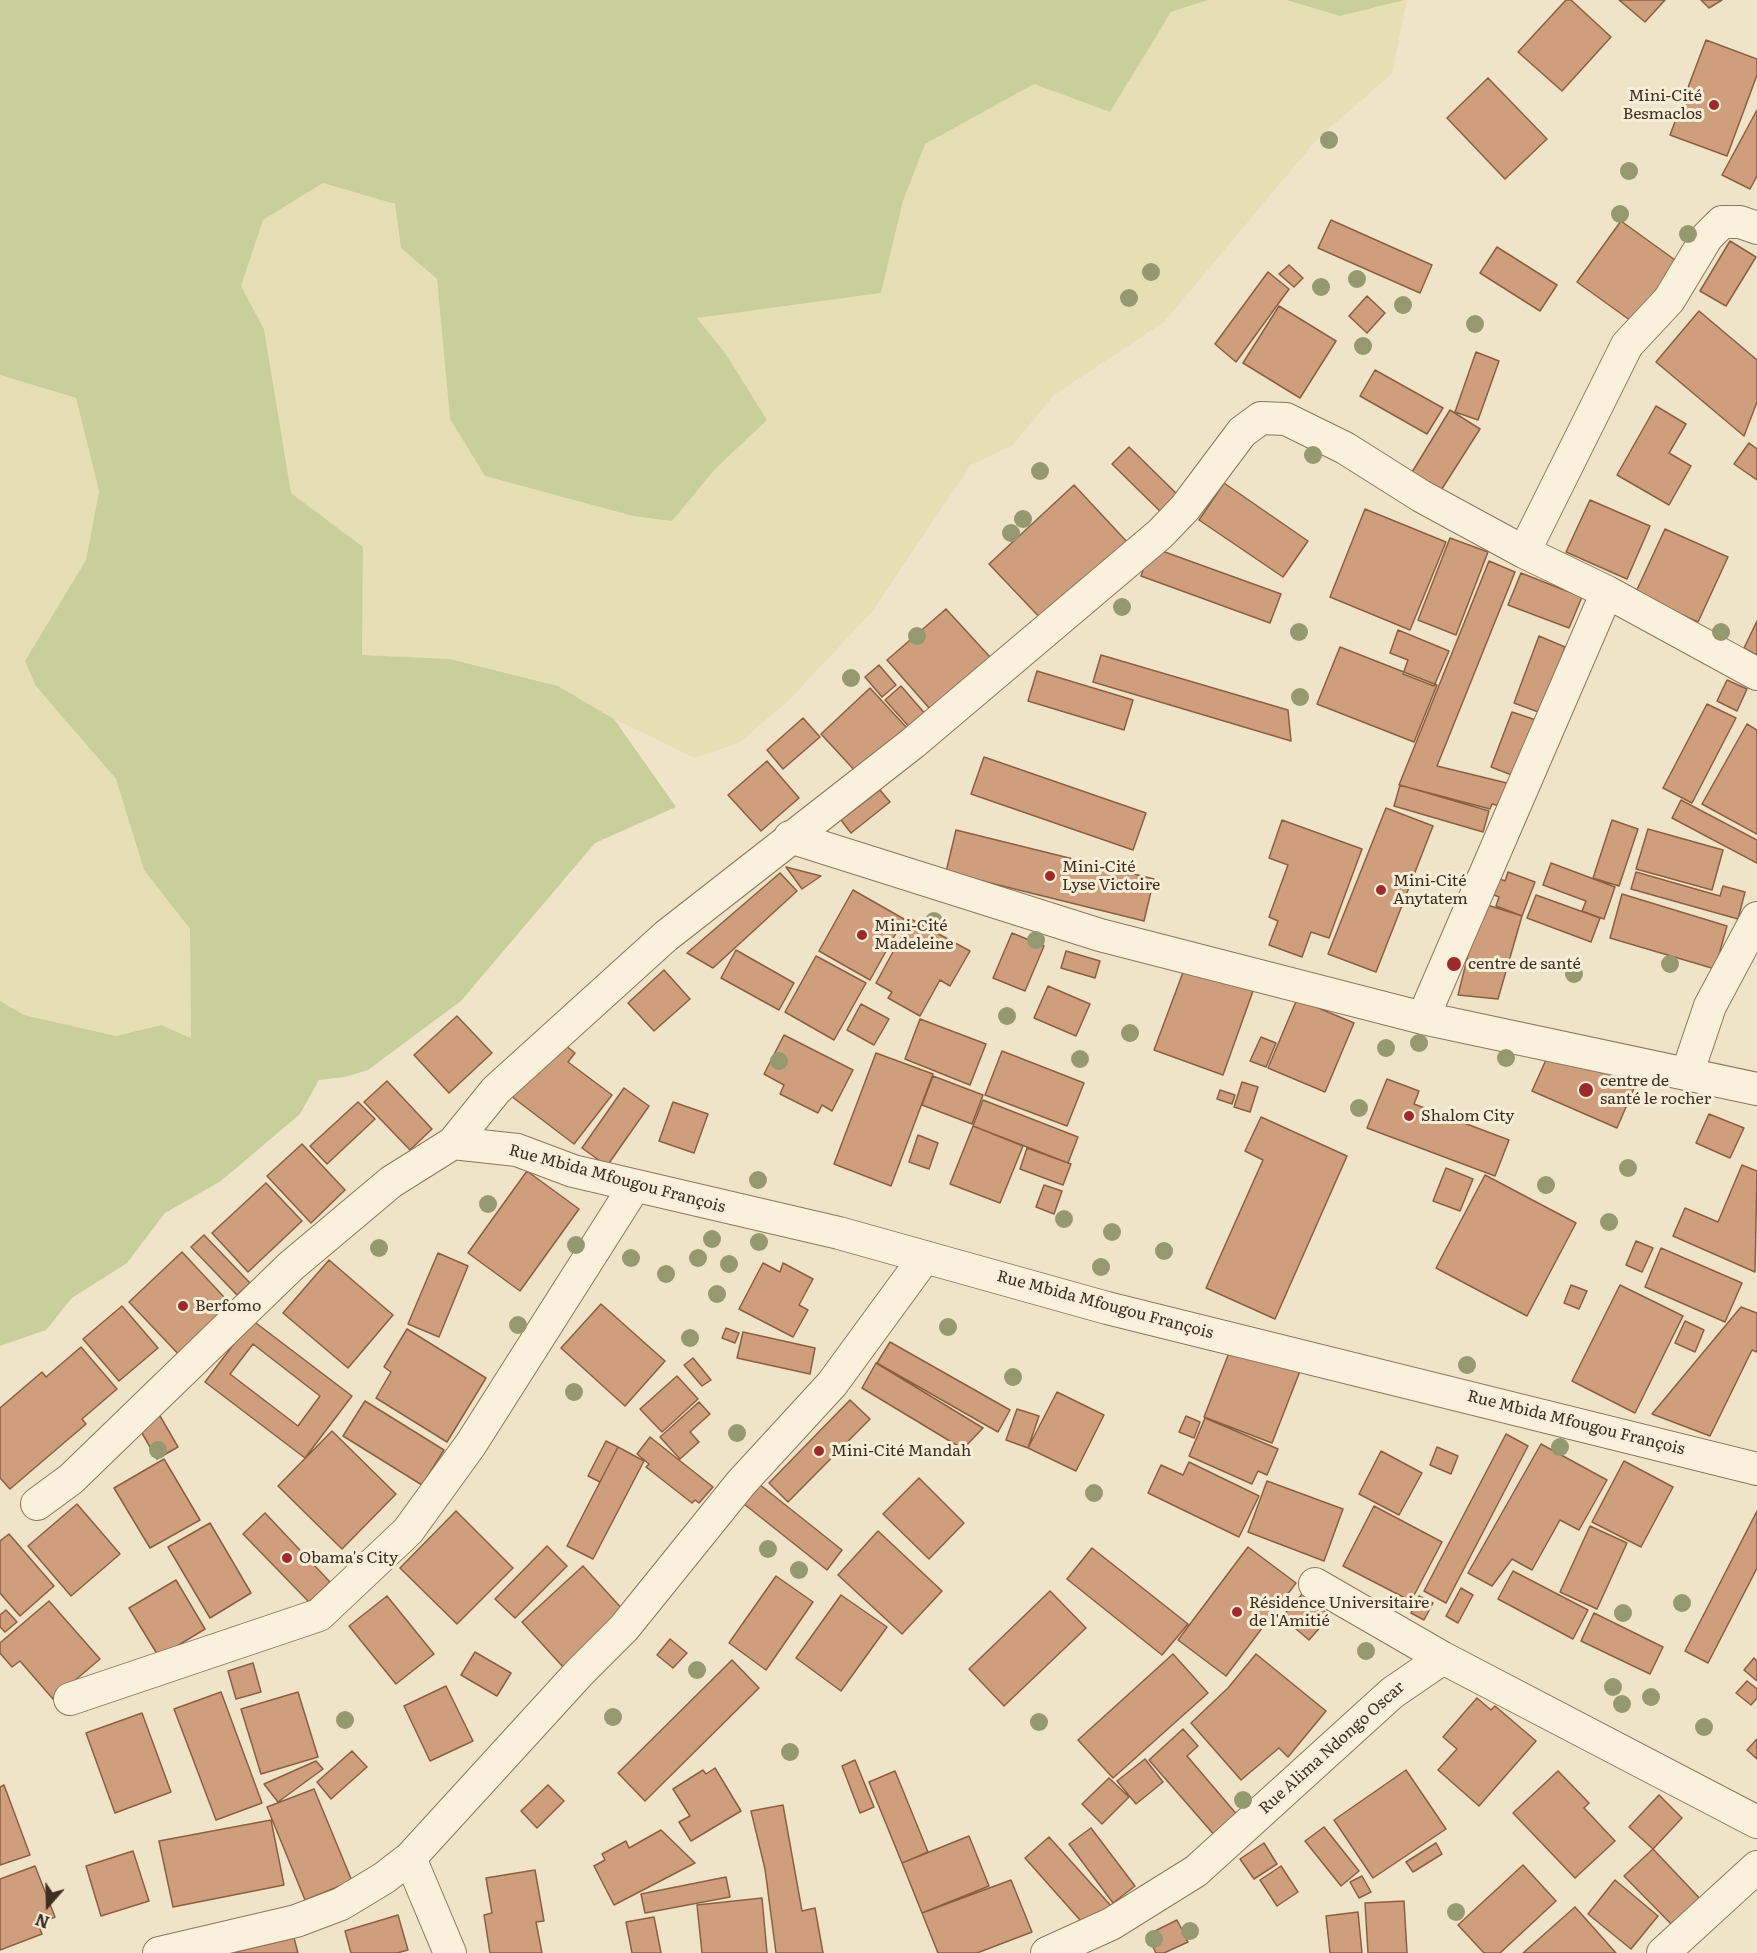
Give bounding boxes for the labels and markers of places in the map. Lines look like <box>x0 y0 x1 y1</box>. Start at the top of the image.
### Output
place label: Mini-Cité Besmaclos <box>1623 86 1702 124</box>
marker: Mini-Cité Besmaclos <box>1707 98 1721 112</box>
place label: Mini-Cité Lyse Victoire <box>1062 857 1160 895</box>
marker: Mini-Cité Lyse Victoire <box>1043 869 1057 883</box>
place label: Mini-Cité Anytatem <box>1393 871 1468 909</box>
marker: Mini-Cité Anytatem <box>1374 883 1388 897</box>
place label: Mini-Cité Madeleine <box>874 916 954 954</box>
marker: Mini-Cité Madeleine <box>855 928 869 942</box>
place label: centre de santé <box>1468 954 1581 974</box>
marker: centre de santé <box>1445 955 1463 973</box>
place label: centre de santé le rocher <box>1600 1071 1711 1109</box>
marker: centre de santé le rocher <box>1577 1081 1595 1099</box>
place label: Shalom City <box>1421 1106 1515 1126</box>
marker: Shalom City <box>1402 1109 1416 1123</box>
place label: Berfomo <box>195 1296 261 1316</box>
marker: Berfomo <box>176 1299 190 1313</box>
place label: Mini-Cité Mandah <box>831 1441 971 1461</box>
marker: Mini-Cité Mandah <box>812 1444 826 1458</box>
place label: Obama's City <box>299 1548 398 1568</box>
marker: Obama's City <box>280 1551 294 1565</box>
place label: Résidence Universitaire de l'Amitié <box>1249 1593 1429 1631</box>
marker: Résidence Universitaire de l'Amitié <box>1230 1605 1244 1619</box>

